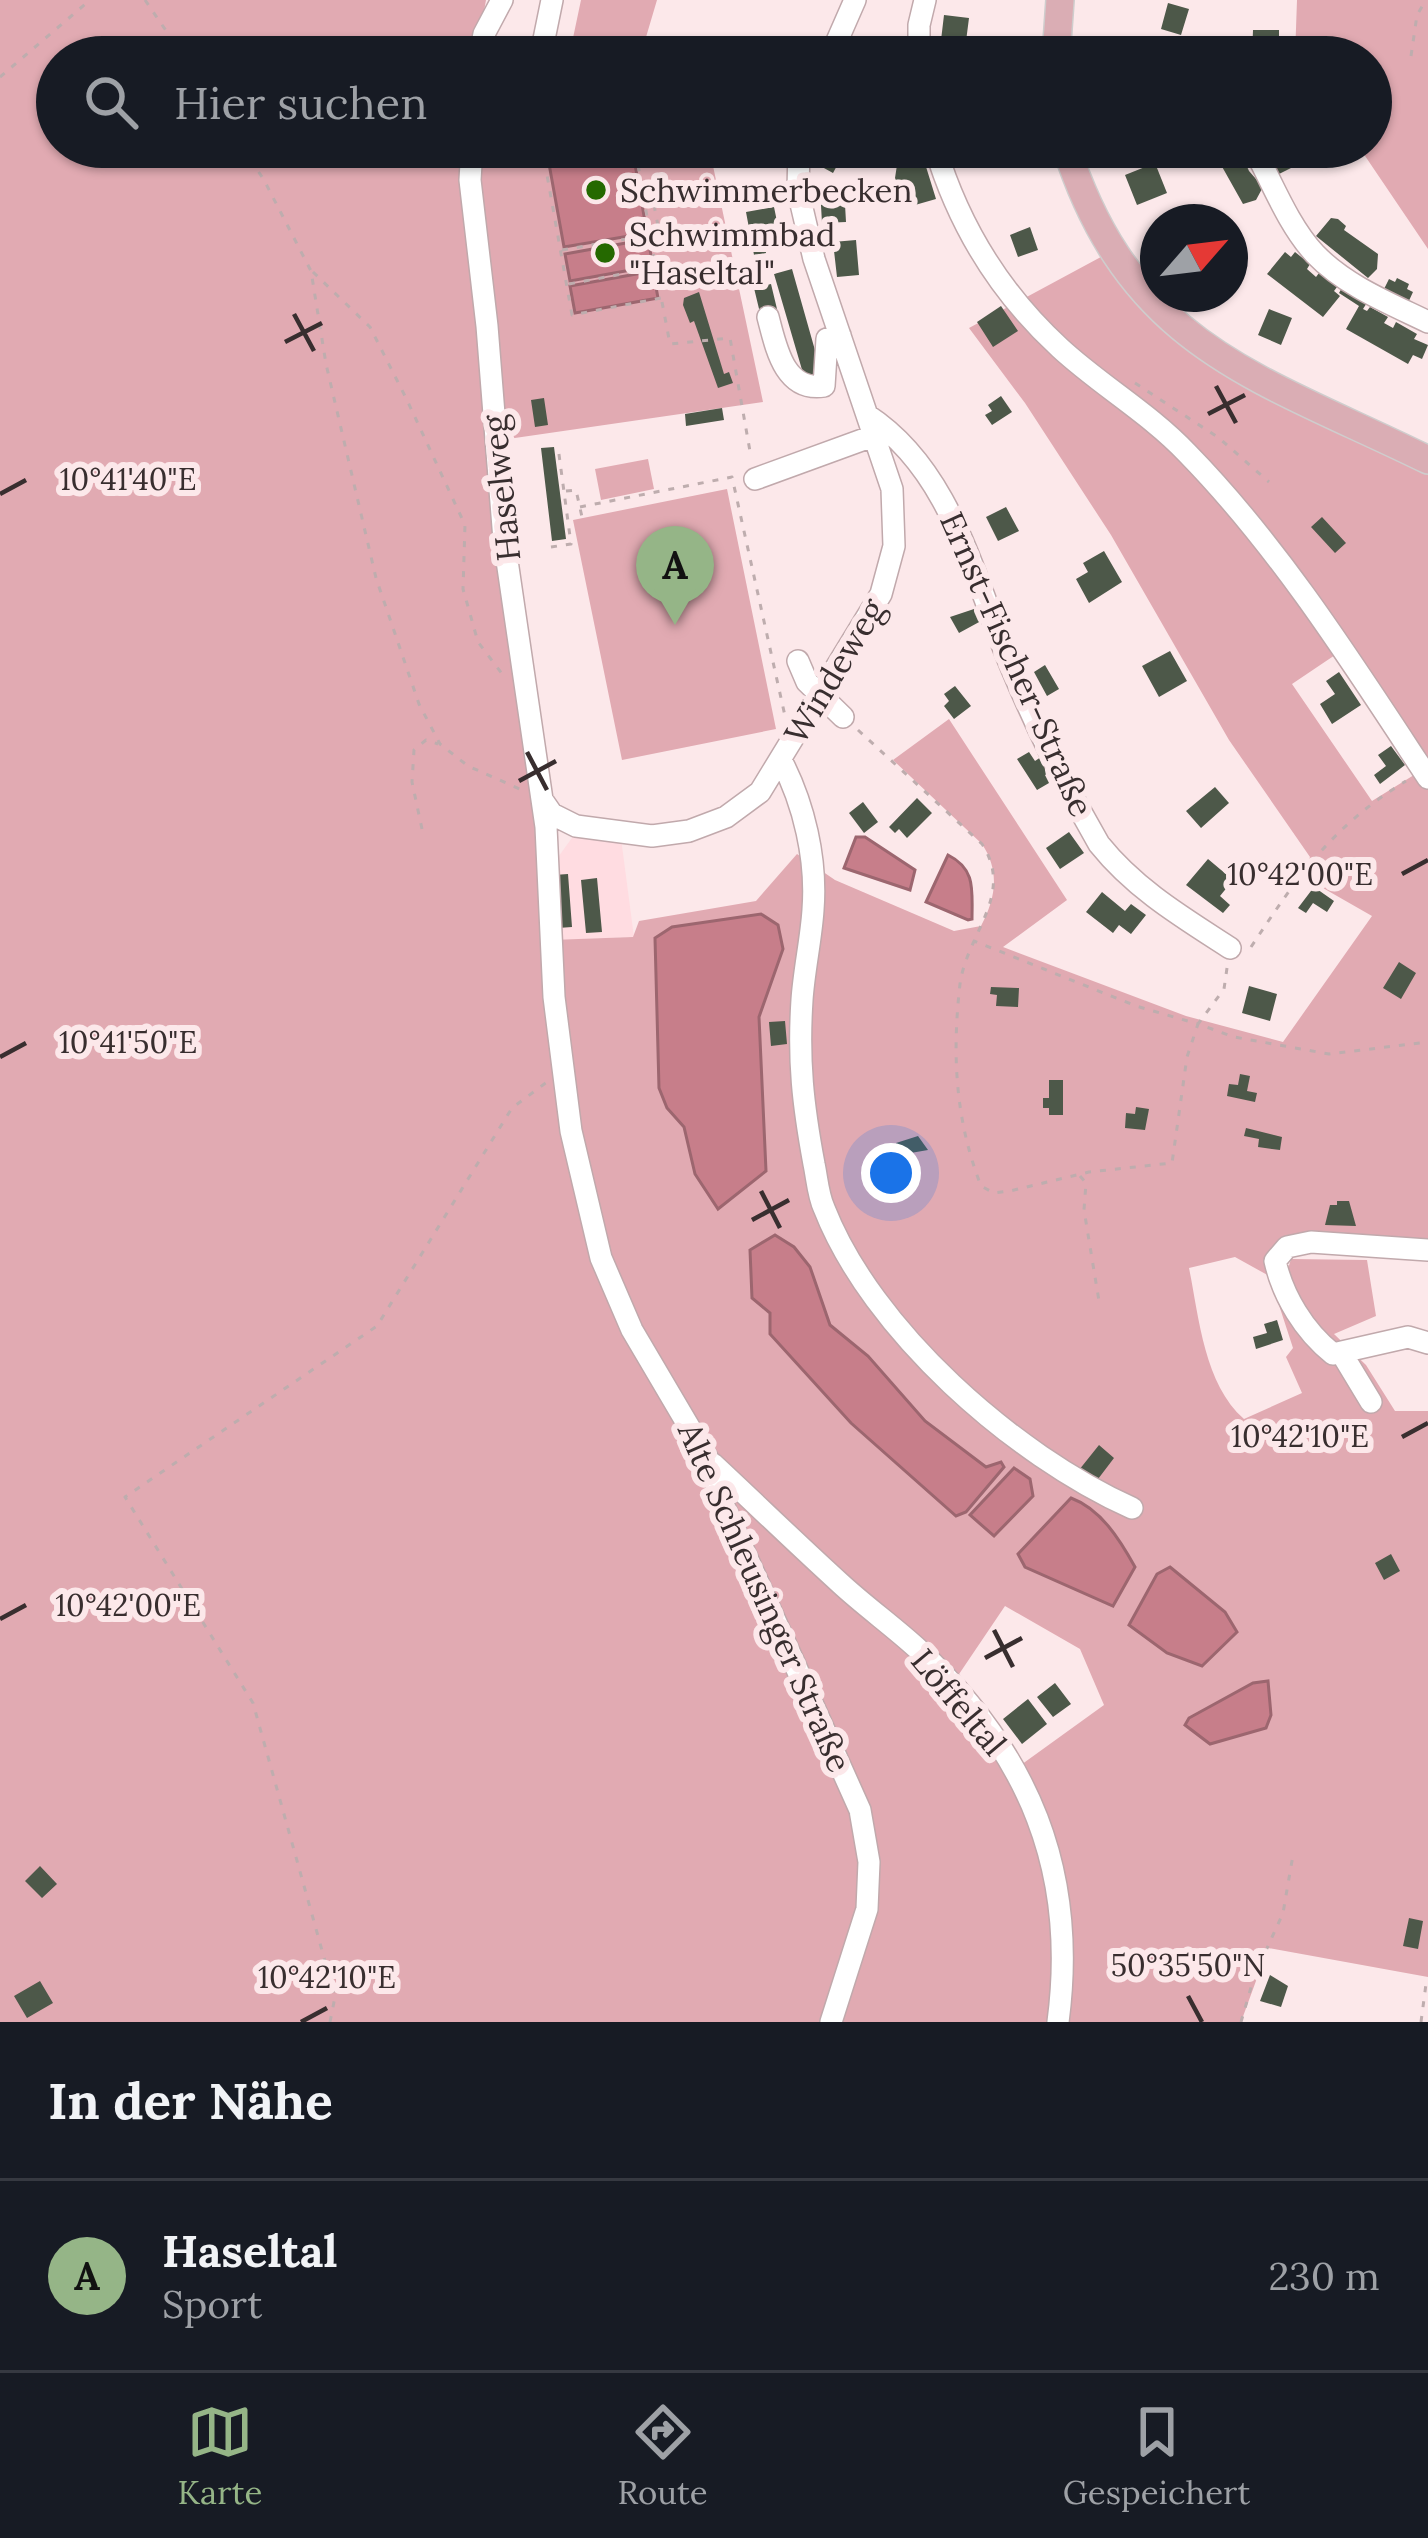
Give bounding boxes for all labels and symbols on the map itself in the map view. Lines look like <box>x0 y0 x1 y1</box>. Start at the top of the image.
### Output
place label: Schwimmerbecken <box>620 169 913 211</box>
marker: Schwimmerbecken <box>583 177 609 203</box>
north arrow <box>1140 204 1248 312</box>
place label: Schwimmbad "Haseltal" <box>629 213 836 293</box>
marker: Schwimmbad "Haseltal" <box>592 240 618 266</box>
street label: Haselweg <box>472 412 530 563</box>
text: 10°41'40"E <box>60 460 196 498</box>
street label: Ernst-Fischer-Straße <box>931 505 1103 823</box>
pin: A <box>636 526 714 625</box>
street label: Windeweg <box>774 590 894 751</box>
text: 10°42'00"E <box>1227 855 1373 893</box>
text: 10°41'50"E <box>59 1023 197 1061</box>
your location <box>861 1143 921 1203</box>
street label: Alte Schleusinger Straße <box>669 1415 861 1778</box>
text: 10°42'10"E <box>1231 1417 1369 1455</box>
text: 10°42'00"E <box>55 1586 201 1624</box>
street label: Löffeltal <box>902 1640 1016 1764</box>
text: 50°35'50"N <box>1111 1946 1265 1984</box>
text: 10°42'10"E <box>258 1958 396 1996</box>

